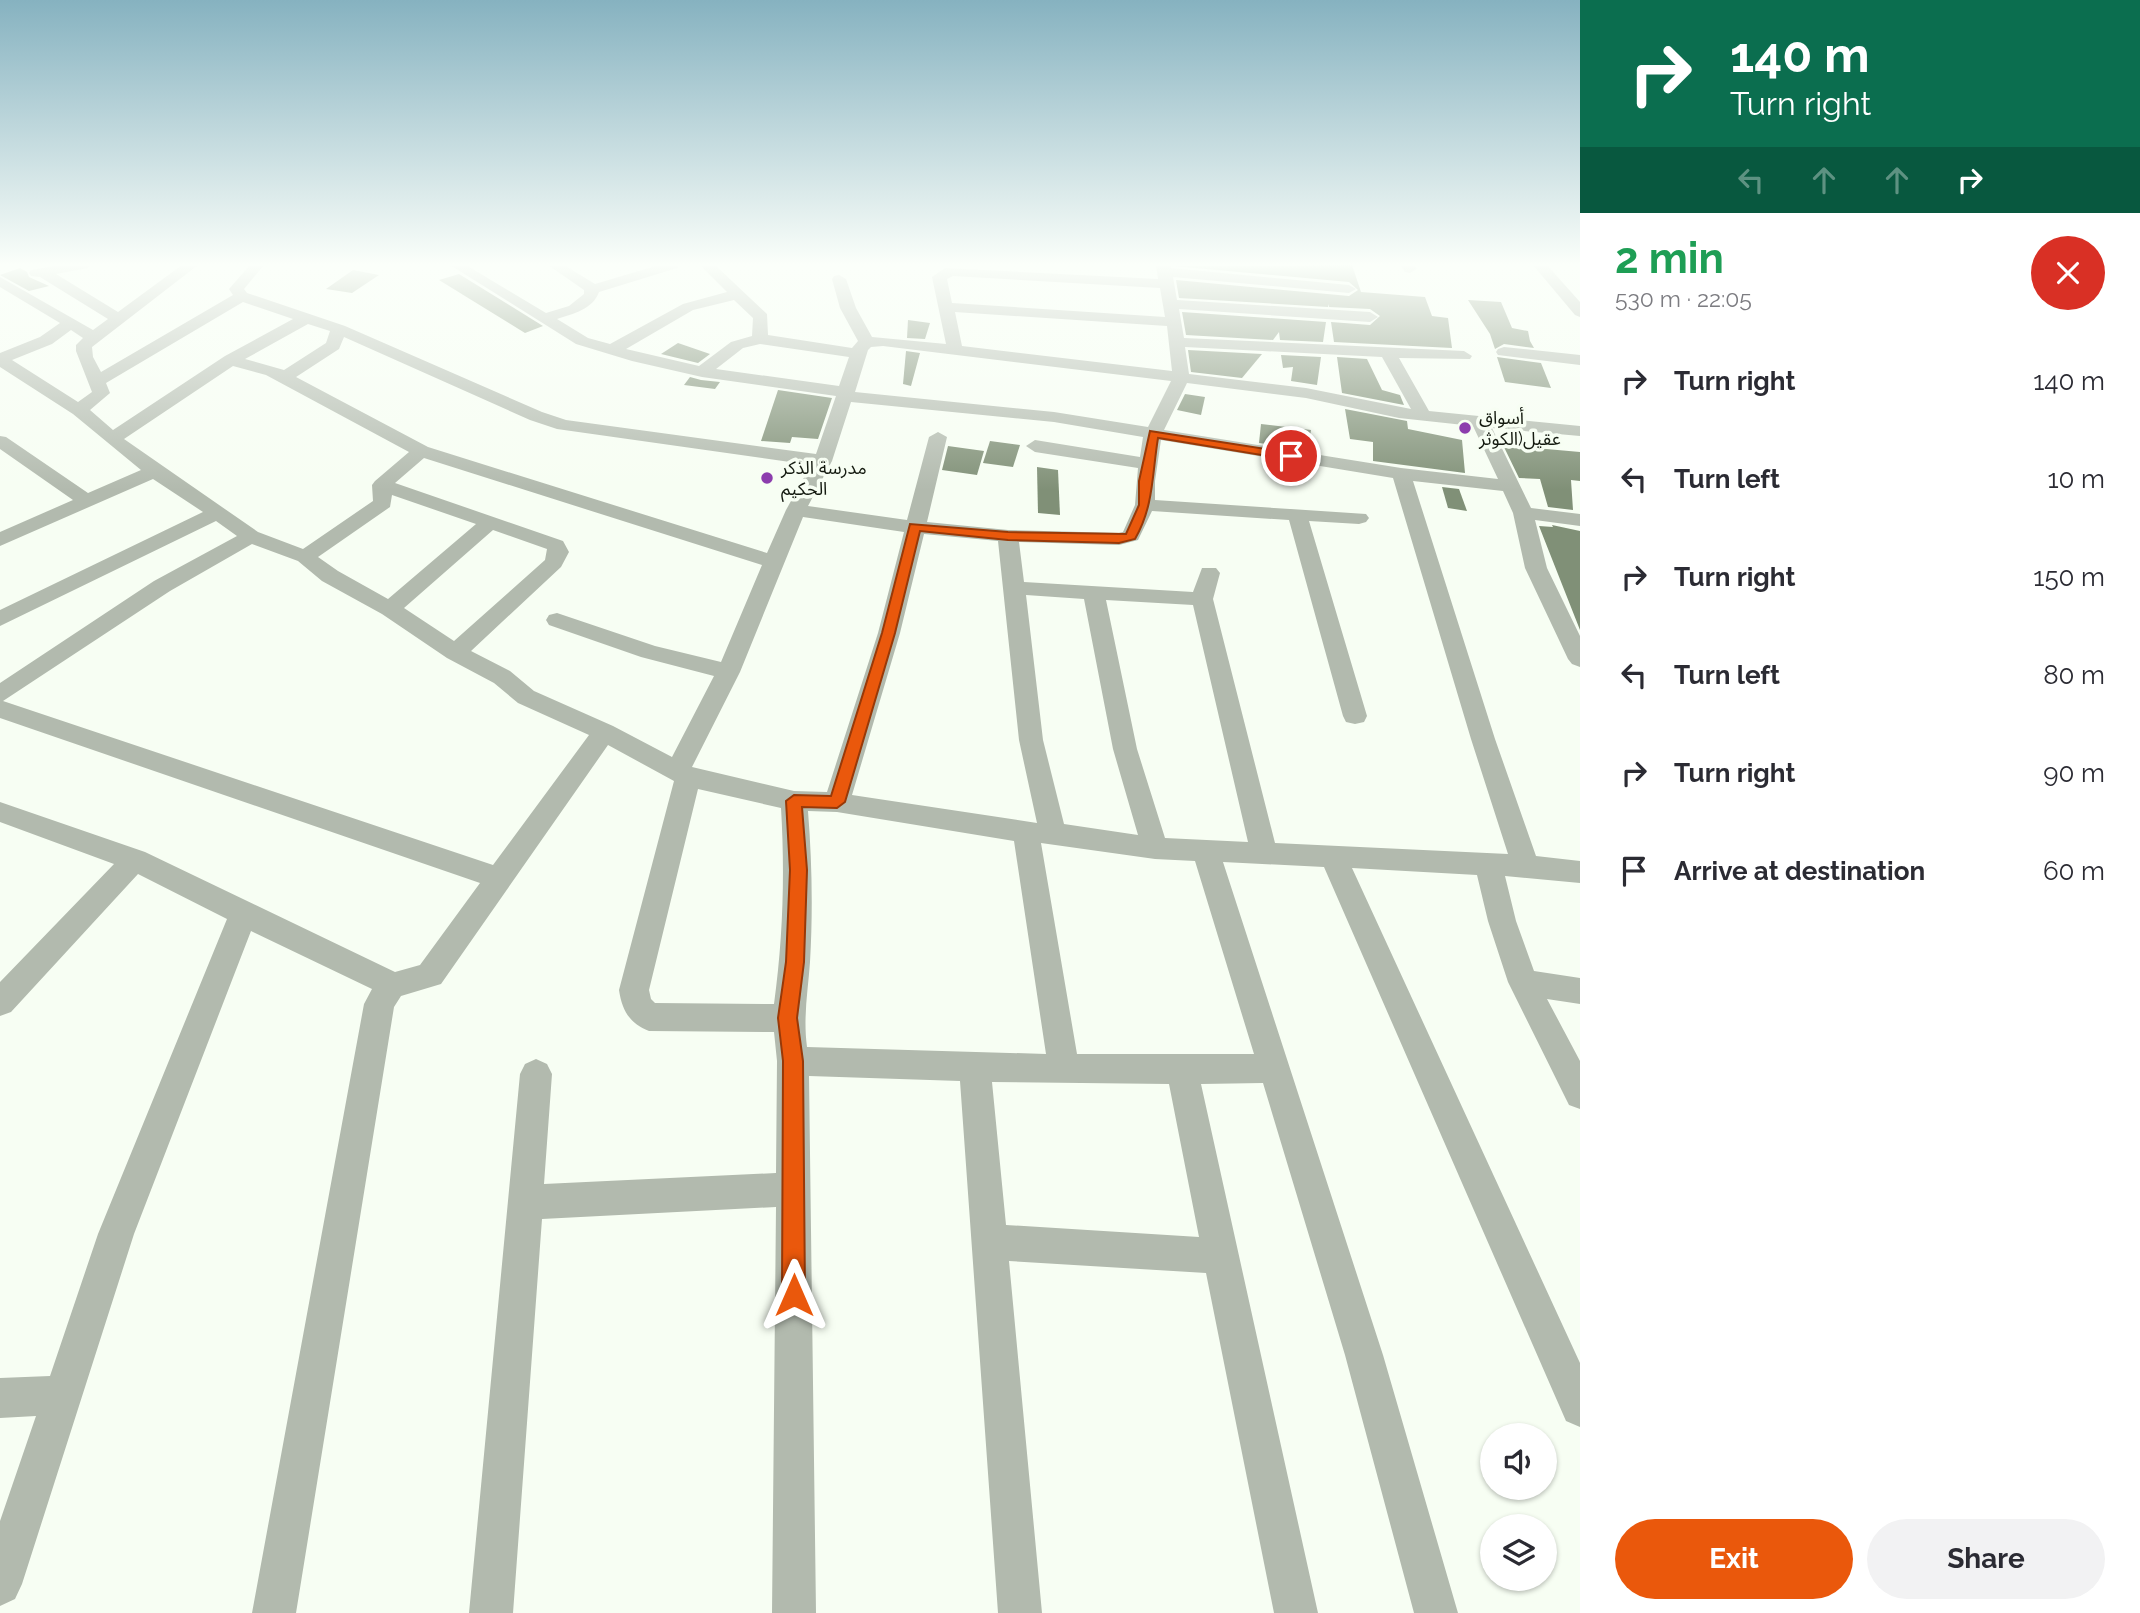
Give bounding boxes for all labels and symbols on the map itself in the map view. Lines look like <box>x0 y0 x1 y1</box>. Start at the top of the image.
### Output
place label: أسواق عقيل(الكوثر <box>1478 407 1561 450</box>
marker: أسواق عقيل(الكوثر <box>1457 420 1473 436</box>
pin <box>1261 426 1321 486</box>
place label: مدرسة الذكر الحكيم <box>780 457 867 502</box>
marker: مدرسة الذكر الحكيم <box>759 470 775 486</box>
position arrow <box>757 1258 831 1332</box>

